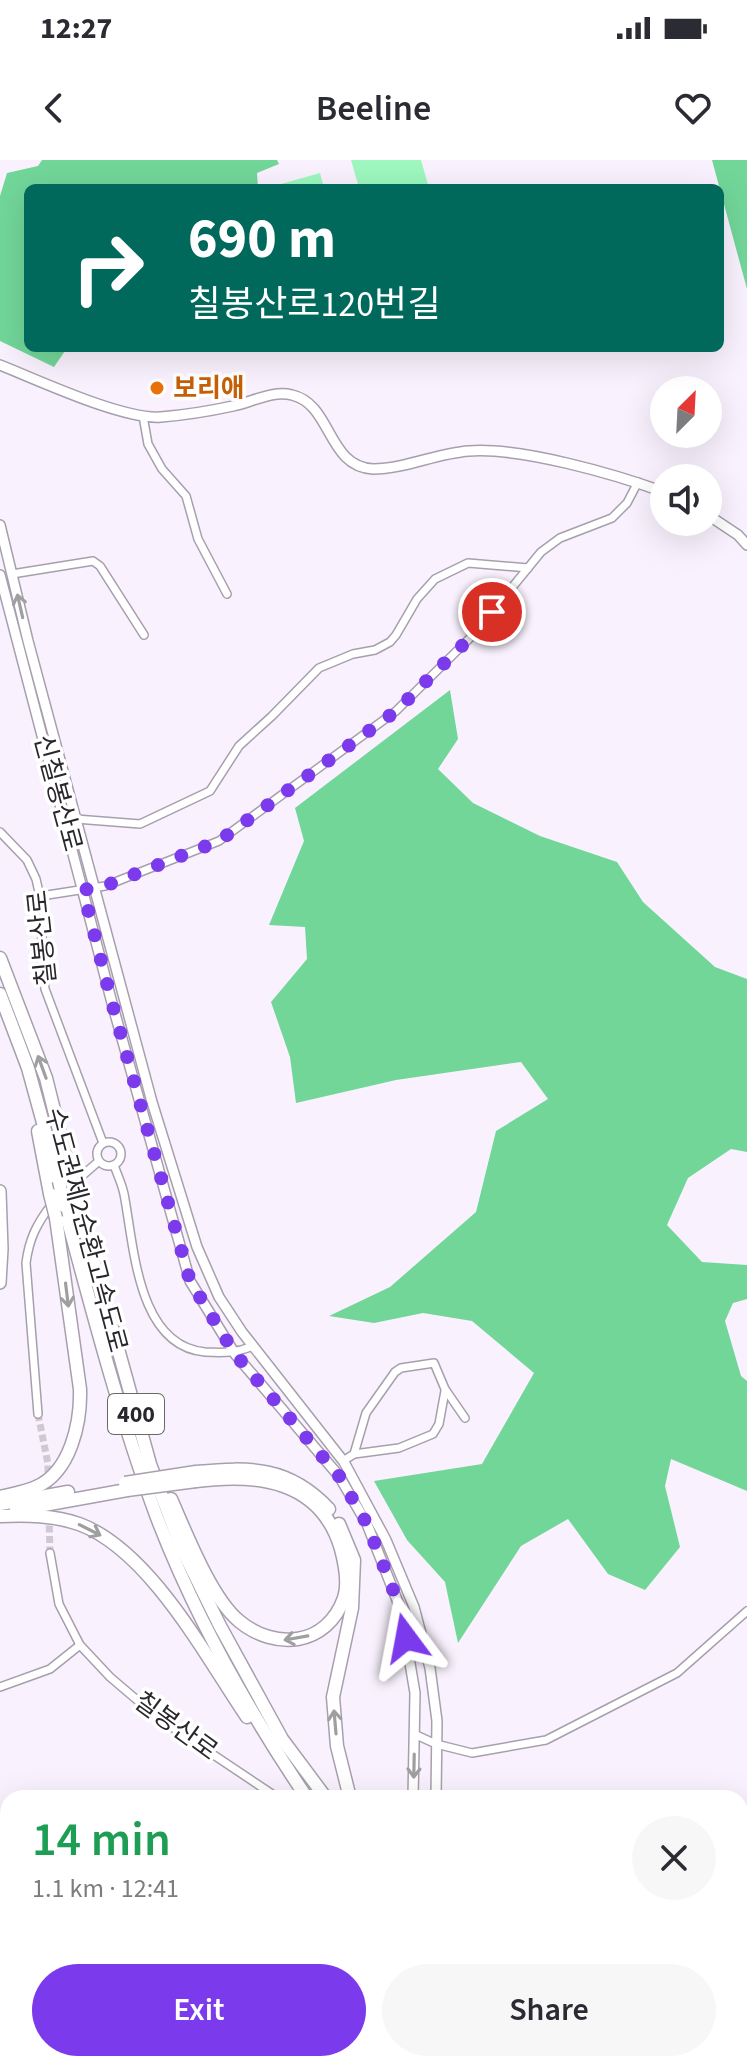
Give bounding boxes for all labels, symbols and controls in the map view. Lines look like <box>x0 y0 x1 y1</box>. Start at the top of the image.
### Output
text: 12:27 <box>40 7 112 50</box>
text: Beeline <box>316 83 431 134</box>
icon: back <box>32 86 76 130</box>
icon: heart <box>671 86 715 130</box>
text: 690 m <box>188 200 336 279</box>
icon: right <box>56 216 160 320</box>
text: 칠봉산로120번길 <box>188 279 440 330</box>
place label: 보리애 <box>173 370 245 407</box>
north arrow <box>650 376 722 448</box>
map controls <box>650 376 722 536</box>
marker: 보리애 <box>148 379 166 397</box>
button: sound <box>650 464 722 536</box>
pin <box>458 578 526 646</box>
icon: arrive <box>470 590 514 634</box>
one-way arrow <box>11 593 26 619</box>
street label: 신칠봉산로 <box>25 730 91 856</box>
street label: 칠봉산로 <box>19 888 65 988</box>
one-way arrow <box>34 1056 48 1080</box>
street label: 수도권제2순환고속도로 <box>36 1103 136 1357</box>
one-way arrow <box>60 1282 75 1307</box>
road number: 400 <box>108 1394 164 1434</box>
one-way arrow <box>77 1523 101 1538</box>
position arrow <box>364 1596 448 1680</box>
one-way arrow <box>284 1632 310 1647</box>
street label: 칠봉산로 <box>126 1683 226 1769</box>
one-way arrow <box>327 1709 342 1736</box>
one-way arrow <box>406 1752 421 1779</box>
text: 14 min <box>32 1806 171 1874</box>
button: close <box>632 1816 716 1900</box>
text: 1.1 km · 12:41 <box>32 1870 179 1907</box>
button: Exit <box>32 1964 366 2056</box>
button: Share <box>382 1964 716 2056</box>

